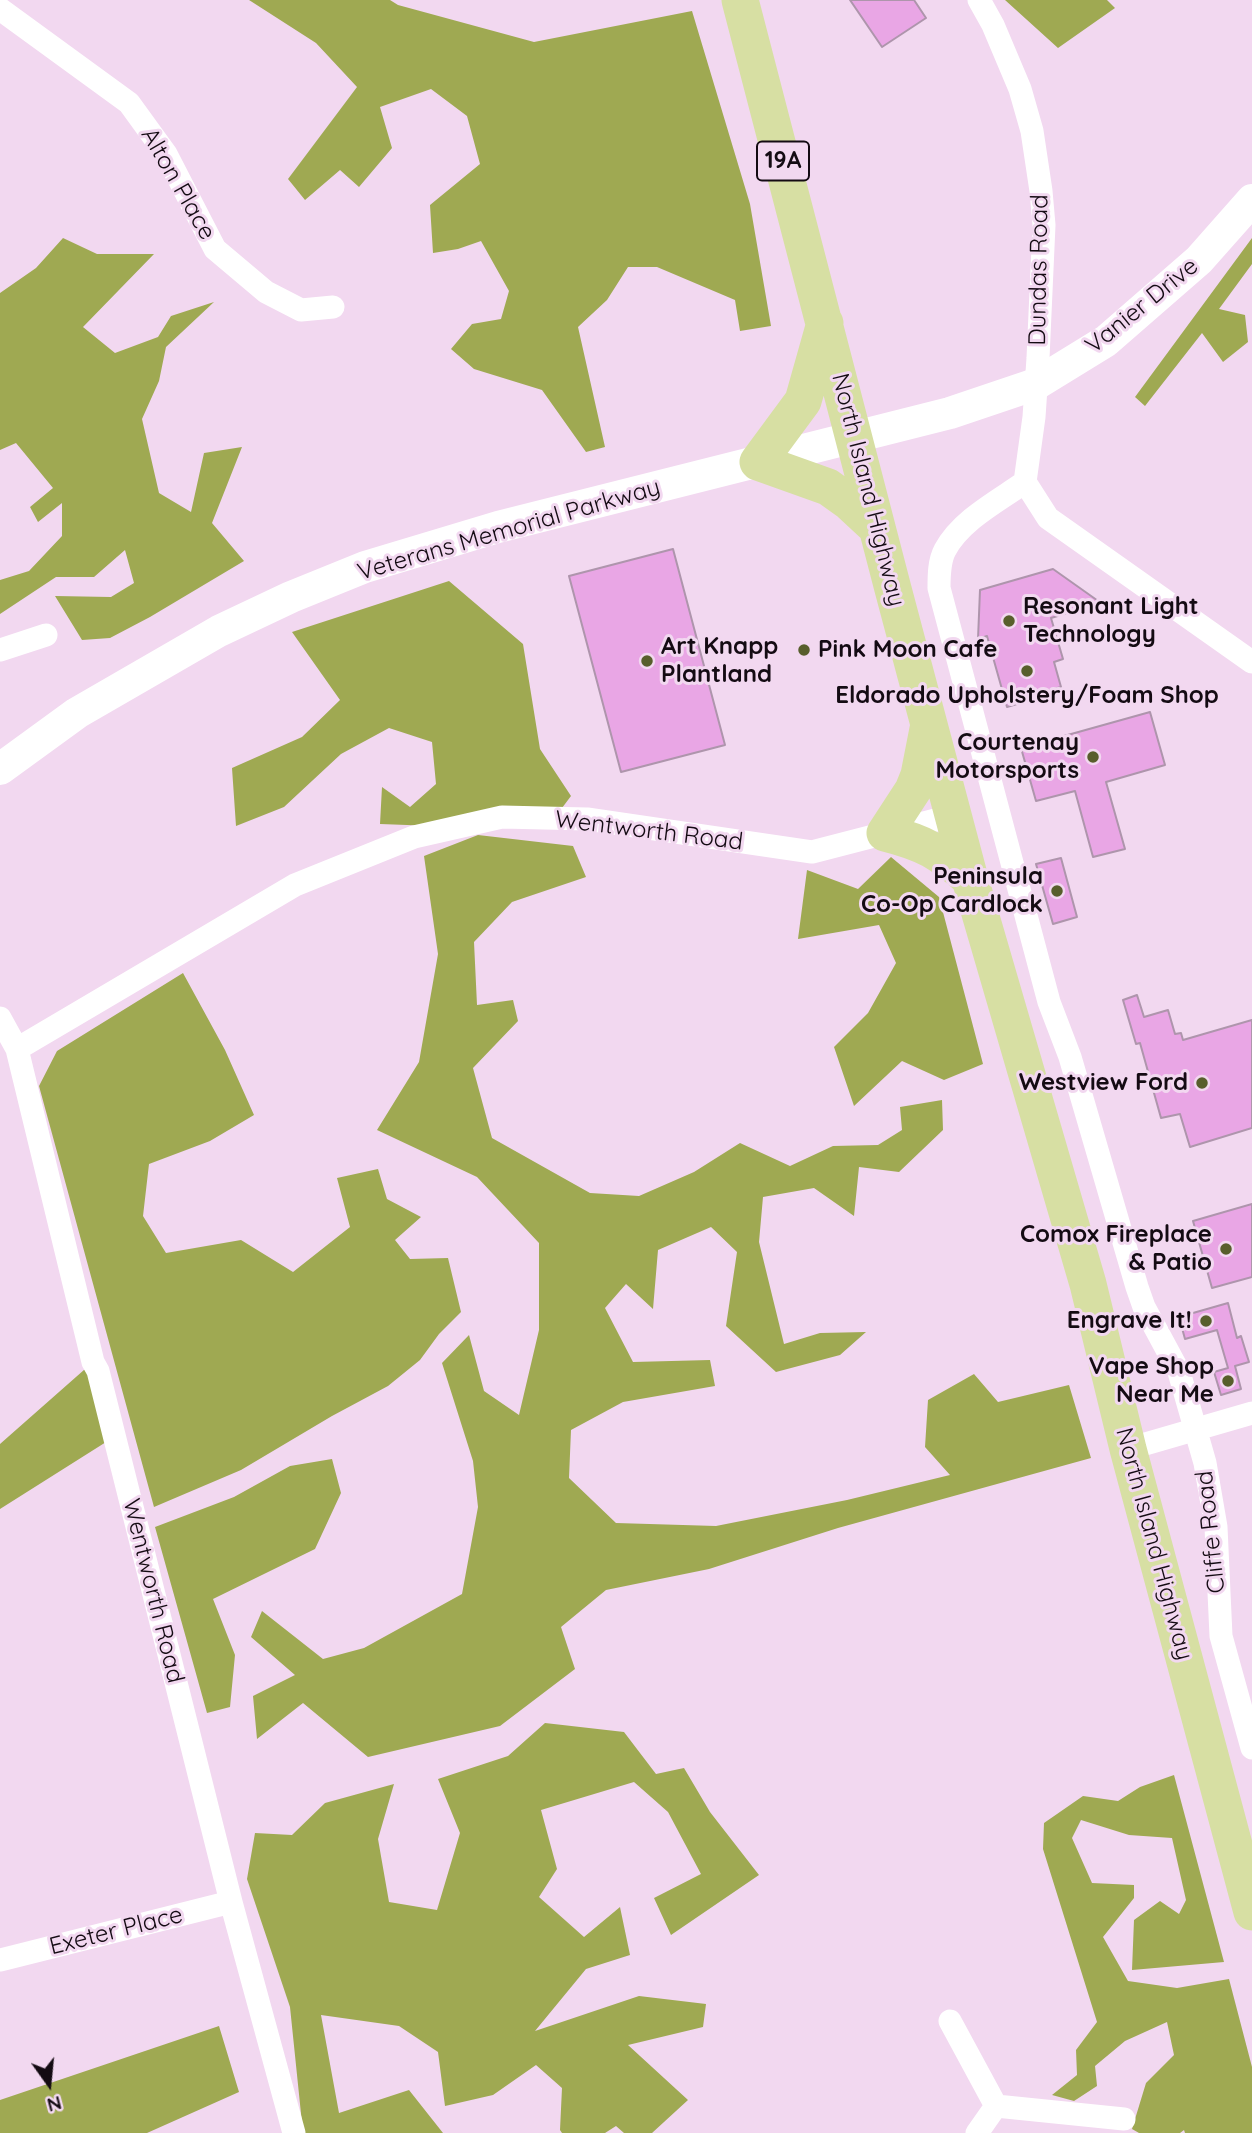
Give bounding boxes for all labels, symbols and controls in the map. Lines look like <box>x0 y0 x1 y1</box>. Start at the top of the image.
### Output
street label: Alton Place <box>134 123 222 245</box>
road number: 19A <box>757 142 809 180</box>
street label: Dundas Road <box>1023 194 1055 346</box>
street label: Vanier Drive <box>1080 252 1204 360</box>
street label: North Island Highway <box>825 370 911 610</box>
street label: Veterans Memorial Parkway <box>354 473 664 587</box>
place label: Resonant Light Technology <box>1023 593 1199 649</box>
marker: Resonant Light Technology <box>1001 613 1017 629</box>
place label: Art Knapp Plantland <box>661 633 778 689</box>
place label: Pink Moon Cafe <box>818 636 997 664</box>
marker: Pink Moon Cafe <box>796 642 812 658</box>
marker: Art Knapp Plantland <box>639 653 655 669</box>
marker: Eldorado Upholstery/Foam Shop <box>1019 663 1035 679</box>
place label: Eldorado Upholstery/Foam Shop <box>835 682 1219 710</box>
place label: Courtenay Motorsports <box>935 729 1079 785</box>
marker: Courtenay Motorsports <box>1085 749 1101 765</box>
street label: Wentworth Road <box>553 805 745 857</box>
place label: Peninsula Co-Op Cardlock <box>861 863 1043 919</box>
marker: Peninsula Co-Op Cardlock <box>1049 883 1065 899</box>
place label: Westview Ford <box>1019 1069 1188 1097</box>
marker: Westview Ford <box>1194 1075 1210 1091</box>
place label: Comox Fireplace & Patio <box>1020 1221 1212 1277</box>
marker: Comox Fireplace & Patio <box>1218 1241 1234 1257</box>
place label: Engrave It! <box>1067 1307 1192 1335</box>
marker: Engrave It! <box>1198 1313 1214 1329</box>
place label: Vape Shop Near Me <box>1089 1353 1214 1409</box>
marker: Vape Shop Near Me <box>1220 1373 1236 1389</box>
street label: North Island Highway <box>1109 1425 1199 1663</box>
street label: Cliffe Road <box>1190 1469 1232 1595</box>
street label: Wentworth Road <box>116 1496 190 1686</box>
street label: Exeter Place <box>46 1901 186 1961</box>
north arrow <box>14 2049 84 2119</box>
text: N <box>45 2091 64 2118</box>

